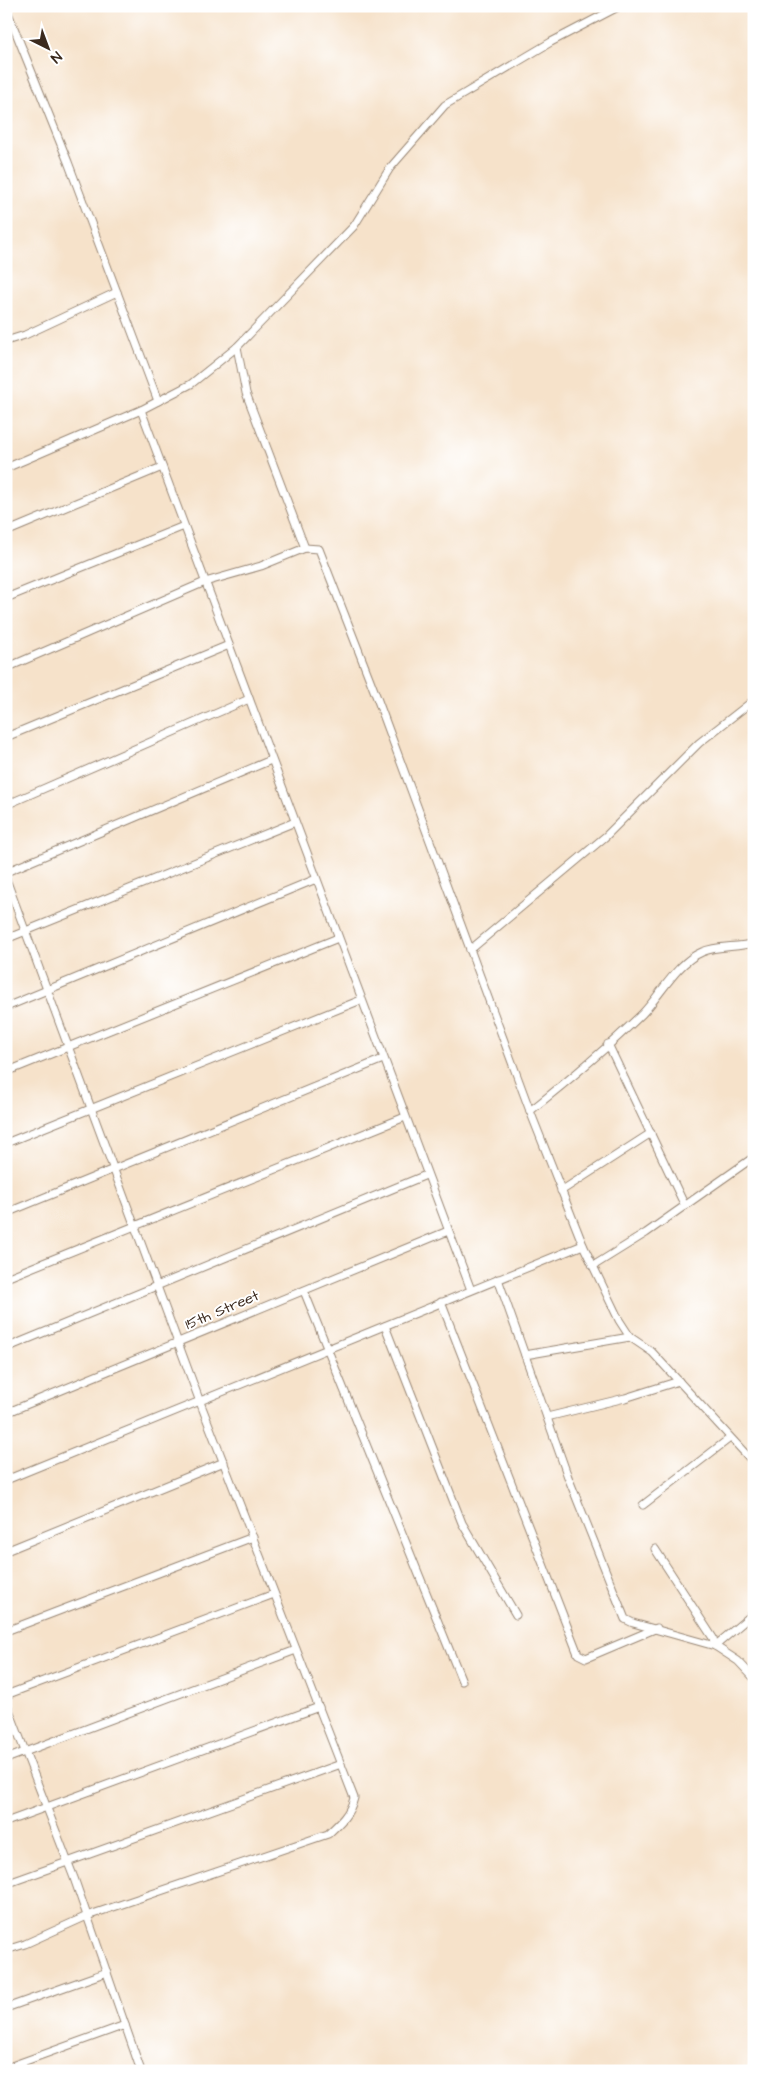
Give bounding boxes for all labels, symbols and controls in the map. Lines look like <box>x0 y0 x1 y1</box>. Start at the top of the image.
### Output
north arrow <box>22 22 72 72</box>
text: N <box>46 47 66 67</box>
street label: 15th Street <box>182 1285 262 1335</box>

